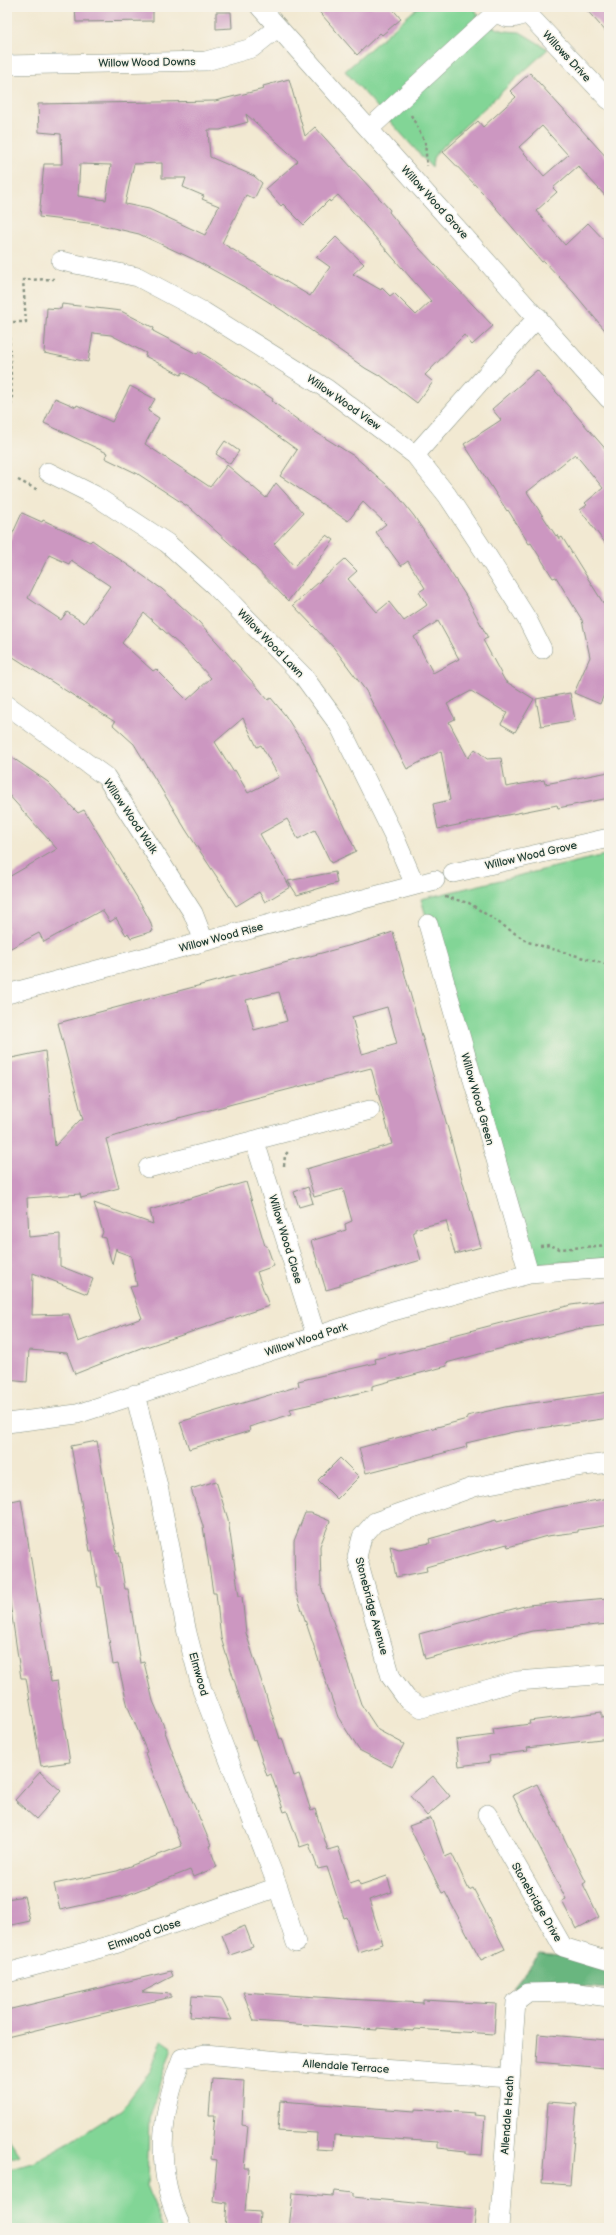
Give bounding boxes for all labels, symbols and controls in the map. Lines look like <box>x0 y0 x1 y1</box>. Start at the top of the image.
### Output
street label: Willows Drive <box>540 28 594 85</box>
street label: Willow Wood Downs <box>98 55 196 70</box>
street label: Willow Wood Grove <box>398 163 471 242</box>
street label: Willow Wood View <box>304 372 384 433</box>
street label: Willow Wood Lawn <box>235 606 307 680</box>
street label: Willow Wood Walk <box>101 776 161 857</box>
street label: Willow Wood Grove <box>484 838 579 872</box>
street label: Willow Wood Rise <box>178 920 265 955</box>
street label: Willow Wood Green <box>458 1051 497 1147</box>
street label: Willow Wood Close <box>266 1193 305 1286</box>
street label: Willow Wood Park <box>263 1320 350 1359</box>
street label: Stonebridge Avenue <box>352 1556 391 1657</box>
street label: Elmwood <box>186 1651 211 1697</box>
street label: Stonebridge Drive <box>509 1860 565 1945</box>
street label: Elmwood Close <box>106 1916 183 1953</box>
street label: Allendale Terrace <box>302 2057 390 2076</box>
street label: Allendale Heath <box>498 2075 517 2155</box>

